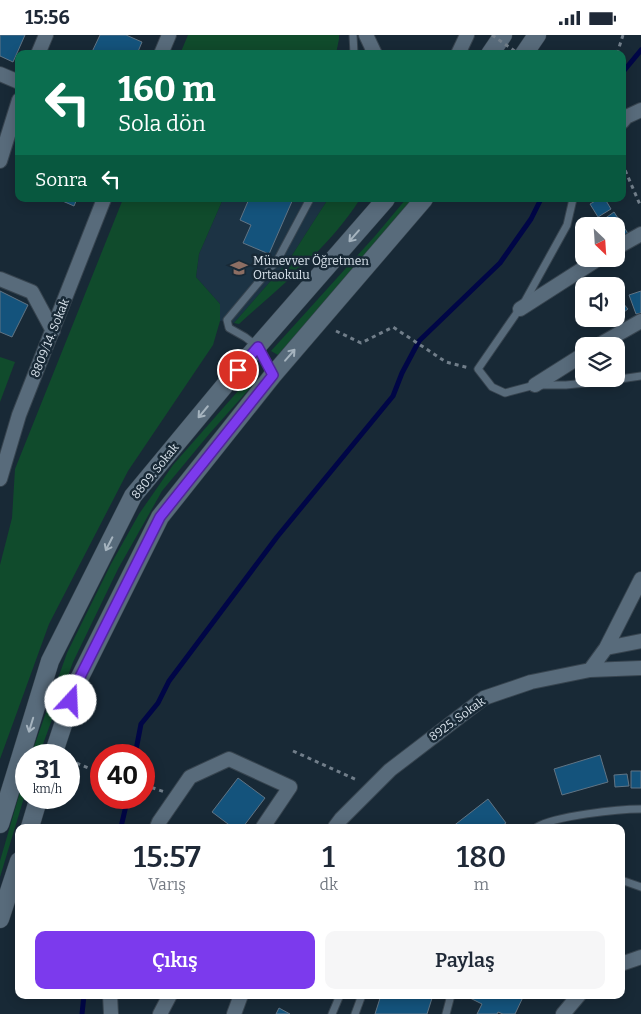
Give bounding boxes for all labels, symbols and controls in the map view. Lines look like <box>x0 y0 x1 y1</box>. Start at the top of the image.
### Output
text: 15:56 <box>25 6 70 29</box>
text: 160 m <box>118 68 216 110</box>
icon: left <box>35 70 100 135</box>
text: Sola dön <box>118 110 206 137</box>
icon: left <box>97 165 125 193</box>
text: Sonra <box>35 168 87 191</box>
north arrow <box>575 217 625 267</box>
map controls <box>575 217 625 387</box>
one-way arrow <box>348 229 359 242</box>
place label: Münevver Öğretmen Ortaokulu <box>253 253 369 282</box>
school or university icon: Münevver Öğretmen Ortaokulu <box>229 258 249 278</box>
button: sound <box>575 277 625 327</box>
street label: 8809/14. Sokak <box>28 296 72 379</box>
button: layers <box>575 337 625 387</box>
pin <box>217 349 259 391</box>
one-way arrow <box>284 349 295 362</box>
icon: arrive <box>224 356 252 384</box>
one-way arrow <box>197 406 208 419</box>
street label: 8809. Sokak <box>128 440 182 502</box>
one-way arrow <box>104 536 113 551</box>
position arrow <box>44 674 96 726</box>
street label: 8925. Sokak <box>426 694 488 744</box>
one-way arrow <box>25 716 35 732</box>
speed limit sign: 40 <box>90 744 155 809</box>
text: 31 <box>35 755 60 785</box>
text: km/h <box>33 782 62 796</box>
text: 15:57 <box>134 839 201 875</box>
text: 1 <box>322 839 335 875</box>
text: 180 <box>457 839 506 875</box>
text: Varış <box>148 875 186 894</box>
text: dk <box>319 875 338 894</box>
text: m <box>474 875 489 894</box>
button: Çıkış <box>35 931 315 989</box>
button: Paylaş <box>325 931 605 989</box>

